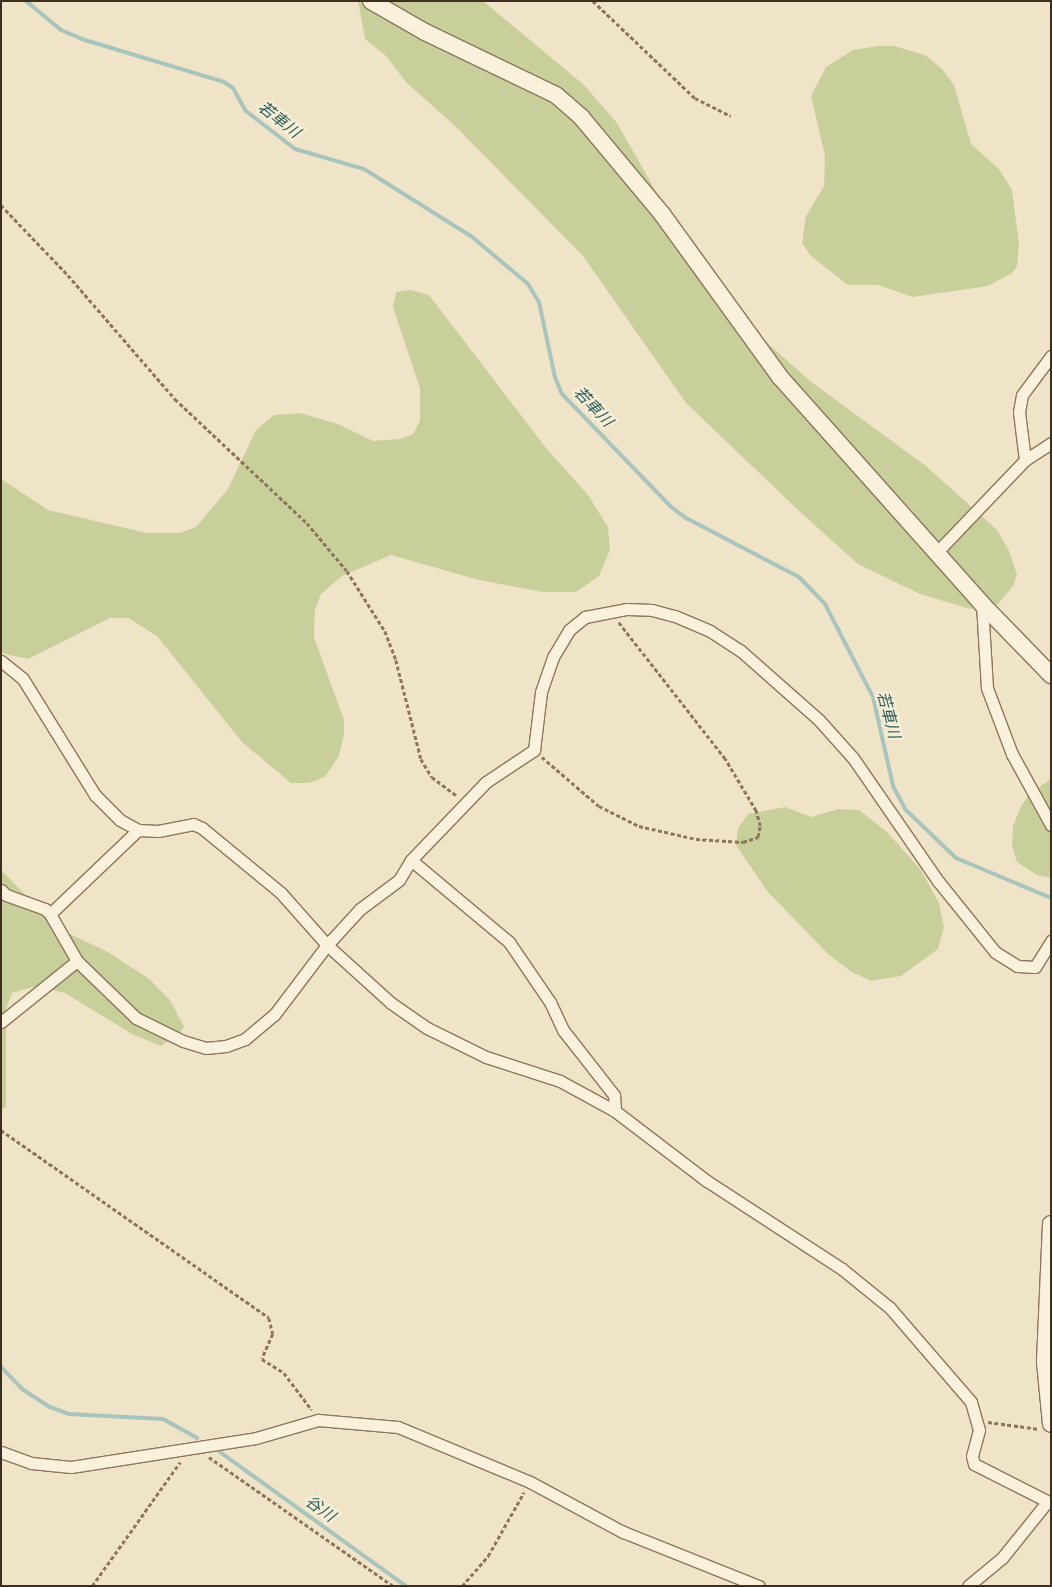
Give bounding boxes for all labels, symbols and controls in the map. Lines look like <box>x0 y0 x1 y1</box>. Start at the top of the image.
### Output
water label: 若車川 <box>254 98 304 142</box>
water label: 若車川 <box>570 383 616 431</box>
water label: 若車川 <box>873 689 903 741</box>
water label: 谷川 <box>301 1492 339 1526</box>

